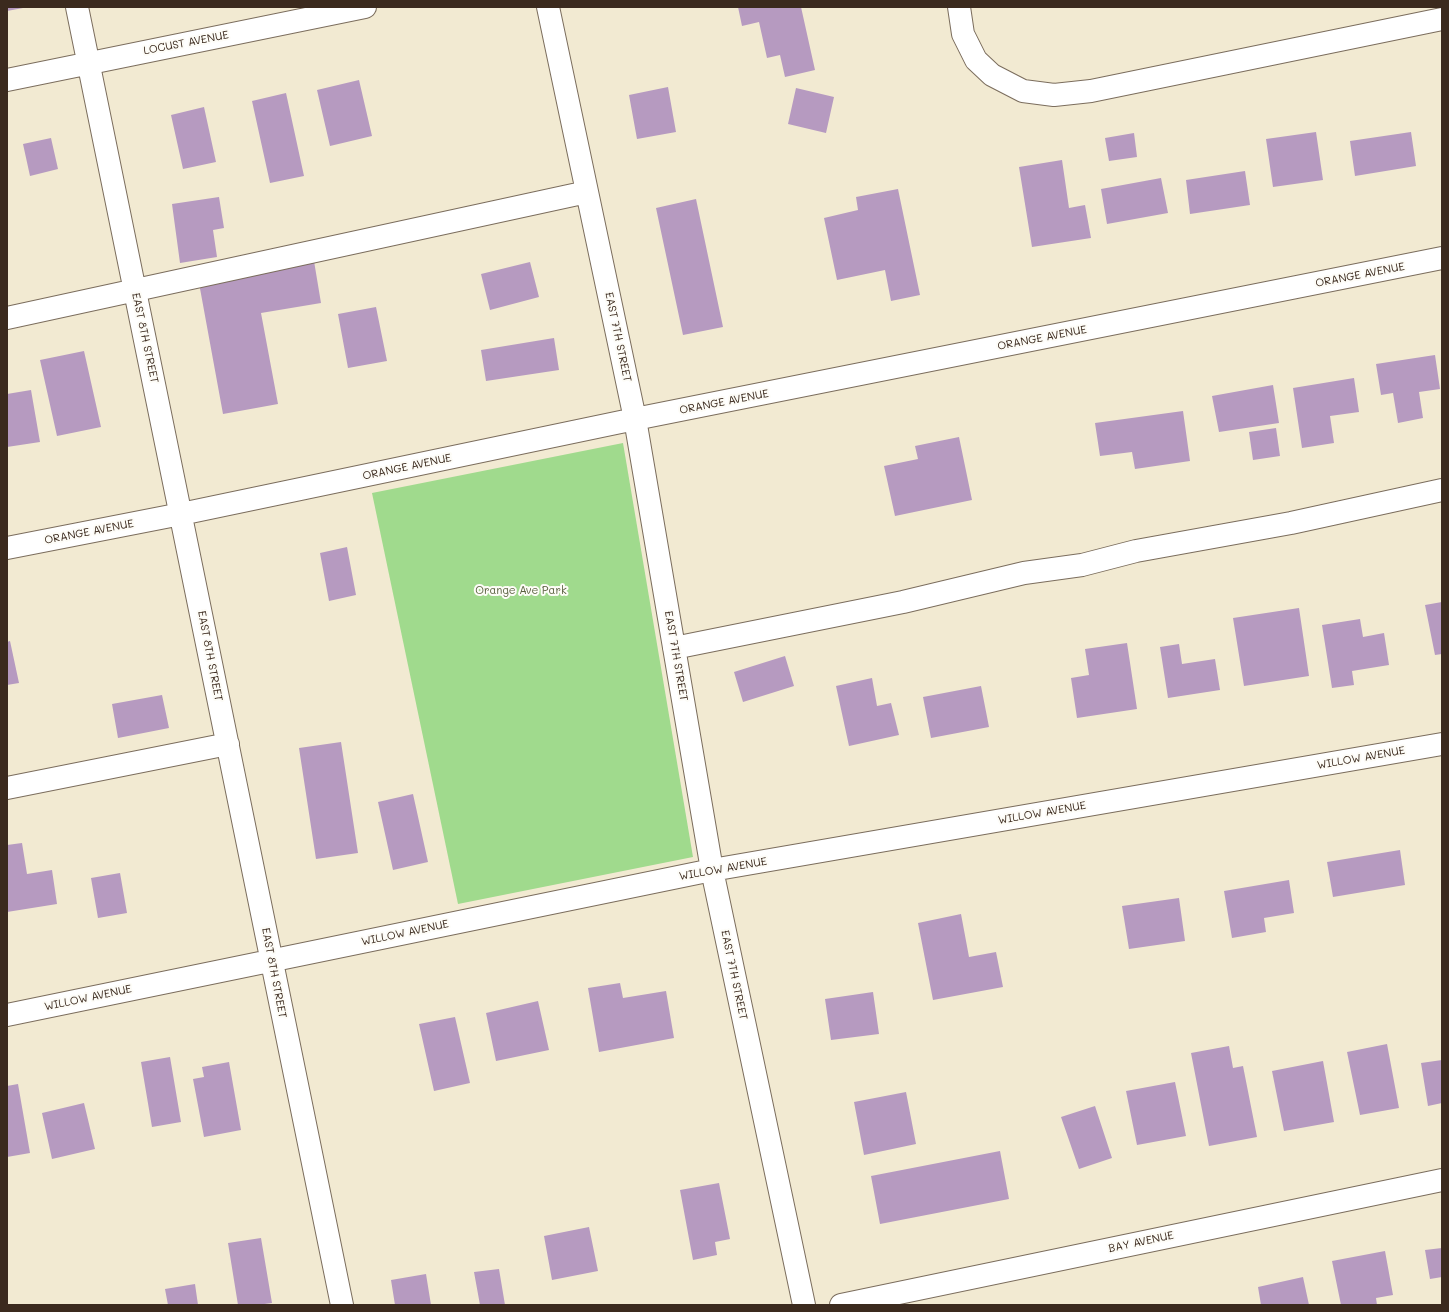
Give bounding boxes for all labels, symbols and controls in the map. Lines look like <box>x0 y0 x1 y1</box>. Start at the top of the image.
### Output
street label: LOCUST AVENUE <box>142 28 230 58</box>
street label: ORANGE AVENUE <box>1314 260 1406 290</box>
street label: EAST 7TH STREET <box>602 291 634 383</box>
street label: EAST 8TH STREET <box>129 292 161 384</box>
street label: ORANGE AVENUE <box>996 323 1088 353</box>
street label: ORANGE AVENUE <box>678 387 770 417</box>
street label: ORANGE AVENUE <box>361 451 453 483</box>
street label: ORANGE AVENUE <box>43 517 135 547</box>
park label: Orange Ave Park <box>475 584 567 598</box>
street label: EAST 8TH STREET <box>195 610 225 702</box>
street label: EAST 7TH STREET <box>662 610 690 702</box>
street label: WILLOW AVENUE <box>1316 744 1406 772</box>
street label: WILLOW AVENUE <box>997 799 1087 827</box>
street label: WILLOW AVENUE <box>678 855 768 883</box>
street label: WILLOW AVENUE <box>360 917 450 949</box>
street label: EAST 8TH STREET <box>259 927 289 1019</box>
street label: EAST 7TH STREET <box>718 929 750 1021</box>
street label: WILLOW AVENUE <box>43 982 133 1014</box>
street label: BAY AVENUE <box>1107 1229 1175 1255</box>

